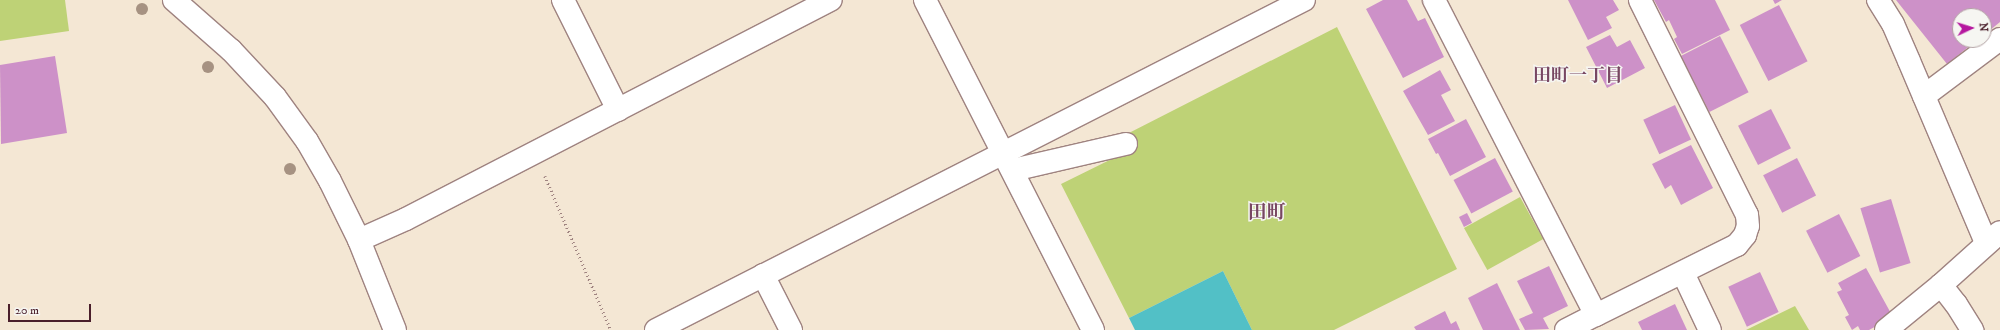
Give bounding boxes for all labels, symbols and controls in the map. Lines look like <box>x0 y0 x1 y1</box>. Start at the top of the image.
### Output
north arrow <box>1952 8 1992 48</box>
text: N <box>1976 22 1990 32</box>
district label: 田町一丁目 <box>1533 65 1623 87</box>
district label: 田町 <box>1248 202 1286 224</box>
scale bar <box>10 296 93 322</box>
text: 20 m <box>15 303 39 318</box>

